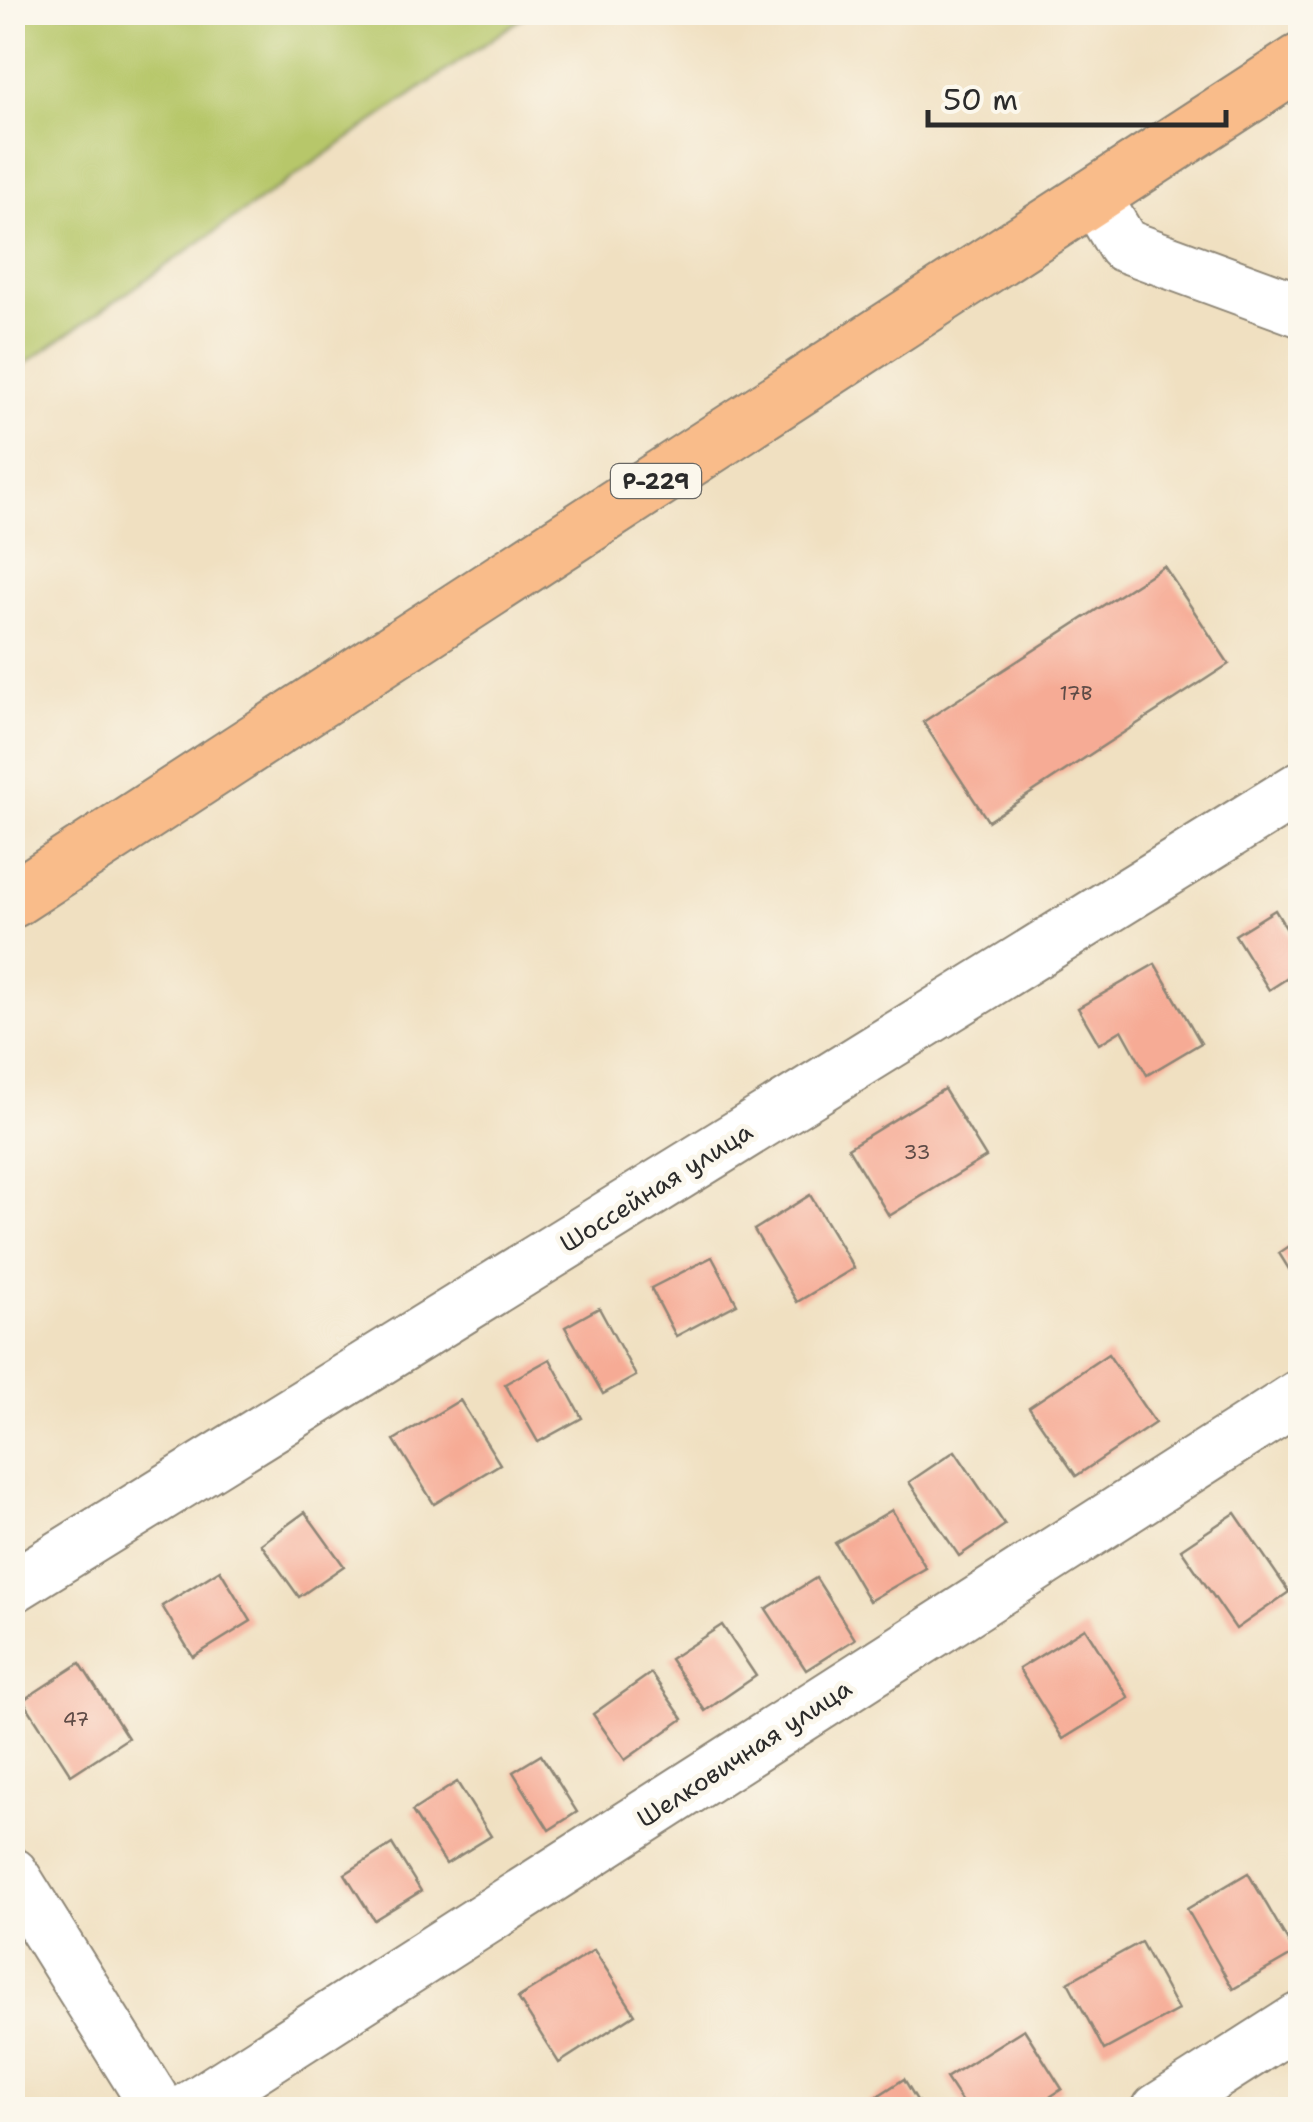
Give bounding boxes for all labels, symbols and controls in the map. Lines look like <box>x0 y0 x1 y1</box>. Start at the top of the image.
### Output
scale bar <box>928 65 1226 127</box>
text: 50 m <box>943 79 1018 120</box>
road number: Р-229 <box>611 464 701 498</box>
house number: 17В <box>1059 680 1093 706</box>
street label: Шоссейная улица <box>553 1114 759 1260</box>
house number: 33 <box>904 1139 930 1165</box>
street label: Шелковичная улица <box>630 1671 858 1835</box>
house number: 47 <box>63 1706 89 1732</box>

